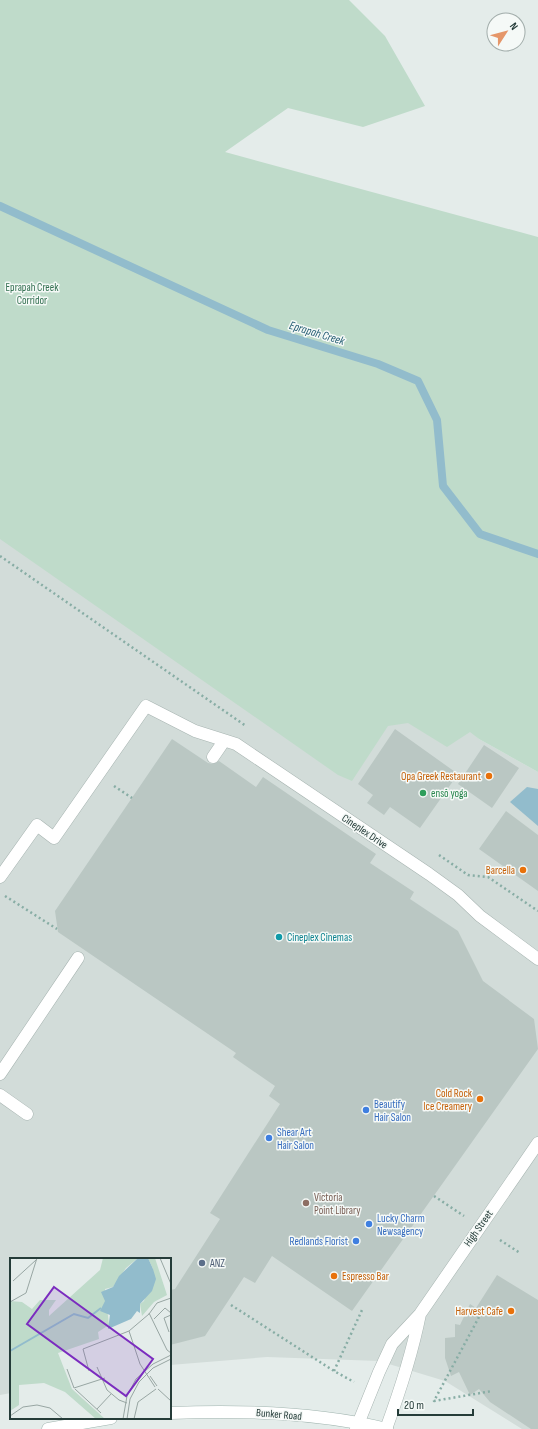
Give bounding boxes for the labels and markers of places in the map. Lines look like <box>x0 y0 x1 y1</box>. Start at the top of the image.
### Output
place label: Opa Greek Restaurant <box>401 770 482 783</box>
marker: Opa Greek Restaurant <box>484 771 494 781</box>
place label: ensō yoga <box>431 787 468 800</box>
marker: ensō yoga <box>418 788 428 798</box>
place label: Barcella <box>486 864 515 877</box>
marker: Barcella <box>518 865 528 875</box>
place label: Cineplex Cinemas <box>287 931 352 944</box>
marker: Cineplex Cinemas <box>274 932 284 942</box>
place label: Cold Rock Ice Creamery <box>423 1087 473 1113</box>
marker: Cold Rock Ice Creamery <box>475 1094 485 1104</box>
place label: Beautify Hair Salon <box>374 1098 411 1124</box>
marker: Beautify Hair Salon <box>361 1105 371 1115</box>
place label: Shear Art Hair Salon <box>277 1126 314 1152</box>
marker: Shear Art Hair Salon <box>264 1133 274 1143</box>
place label: Victoria Point Library <box>314 1191 361 1217</box>
marker: Victoria Point Library <box>301 1198 311 1208</box>
place label: Lucky Charm Newsagency <box>377 1212 425 1238</box>
marker: Lucky Charm Newsagency <box>364 1219 374 1229</box>
place label: Redlands Florist <box>289 1235 349 1248</box>
marker: Redlands Florist <box>351 1236 361 1246</box>
place label: ANZ <box>209 1257 225 1270</box>
marker: ANZ <box>197 1258 207 1268</box>
place label: Espresso Bar <box>342 1270 389 1283</box>
marker: Espresso Bar <box>329 1271 339 1281</box>
place label: Harvest Cafe <box>456 1305 503 1318</box>
marker: Harvest Cafe <box>506 1306 516 1316</box>

